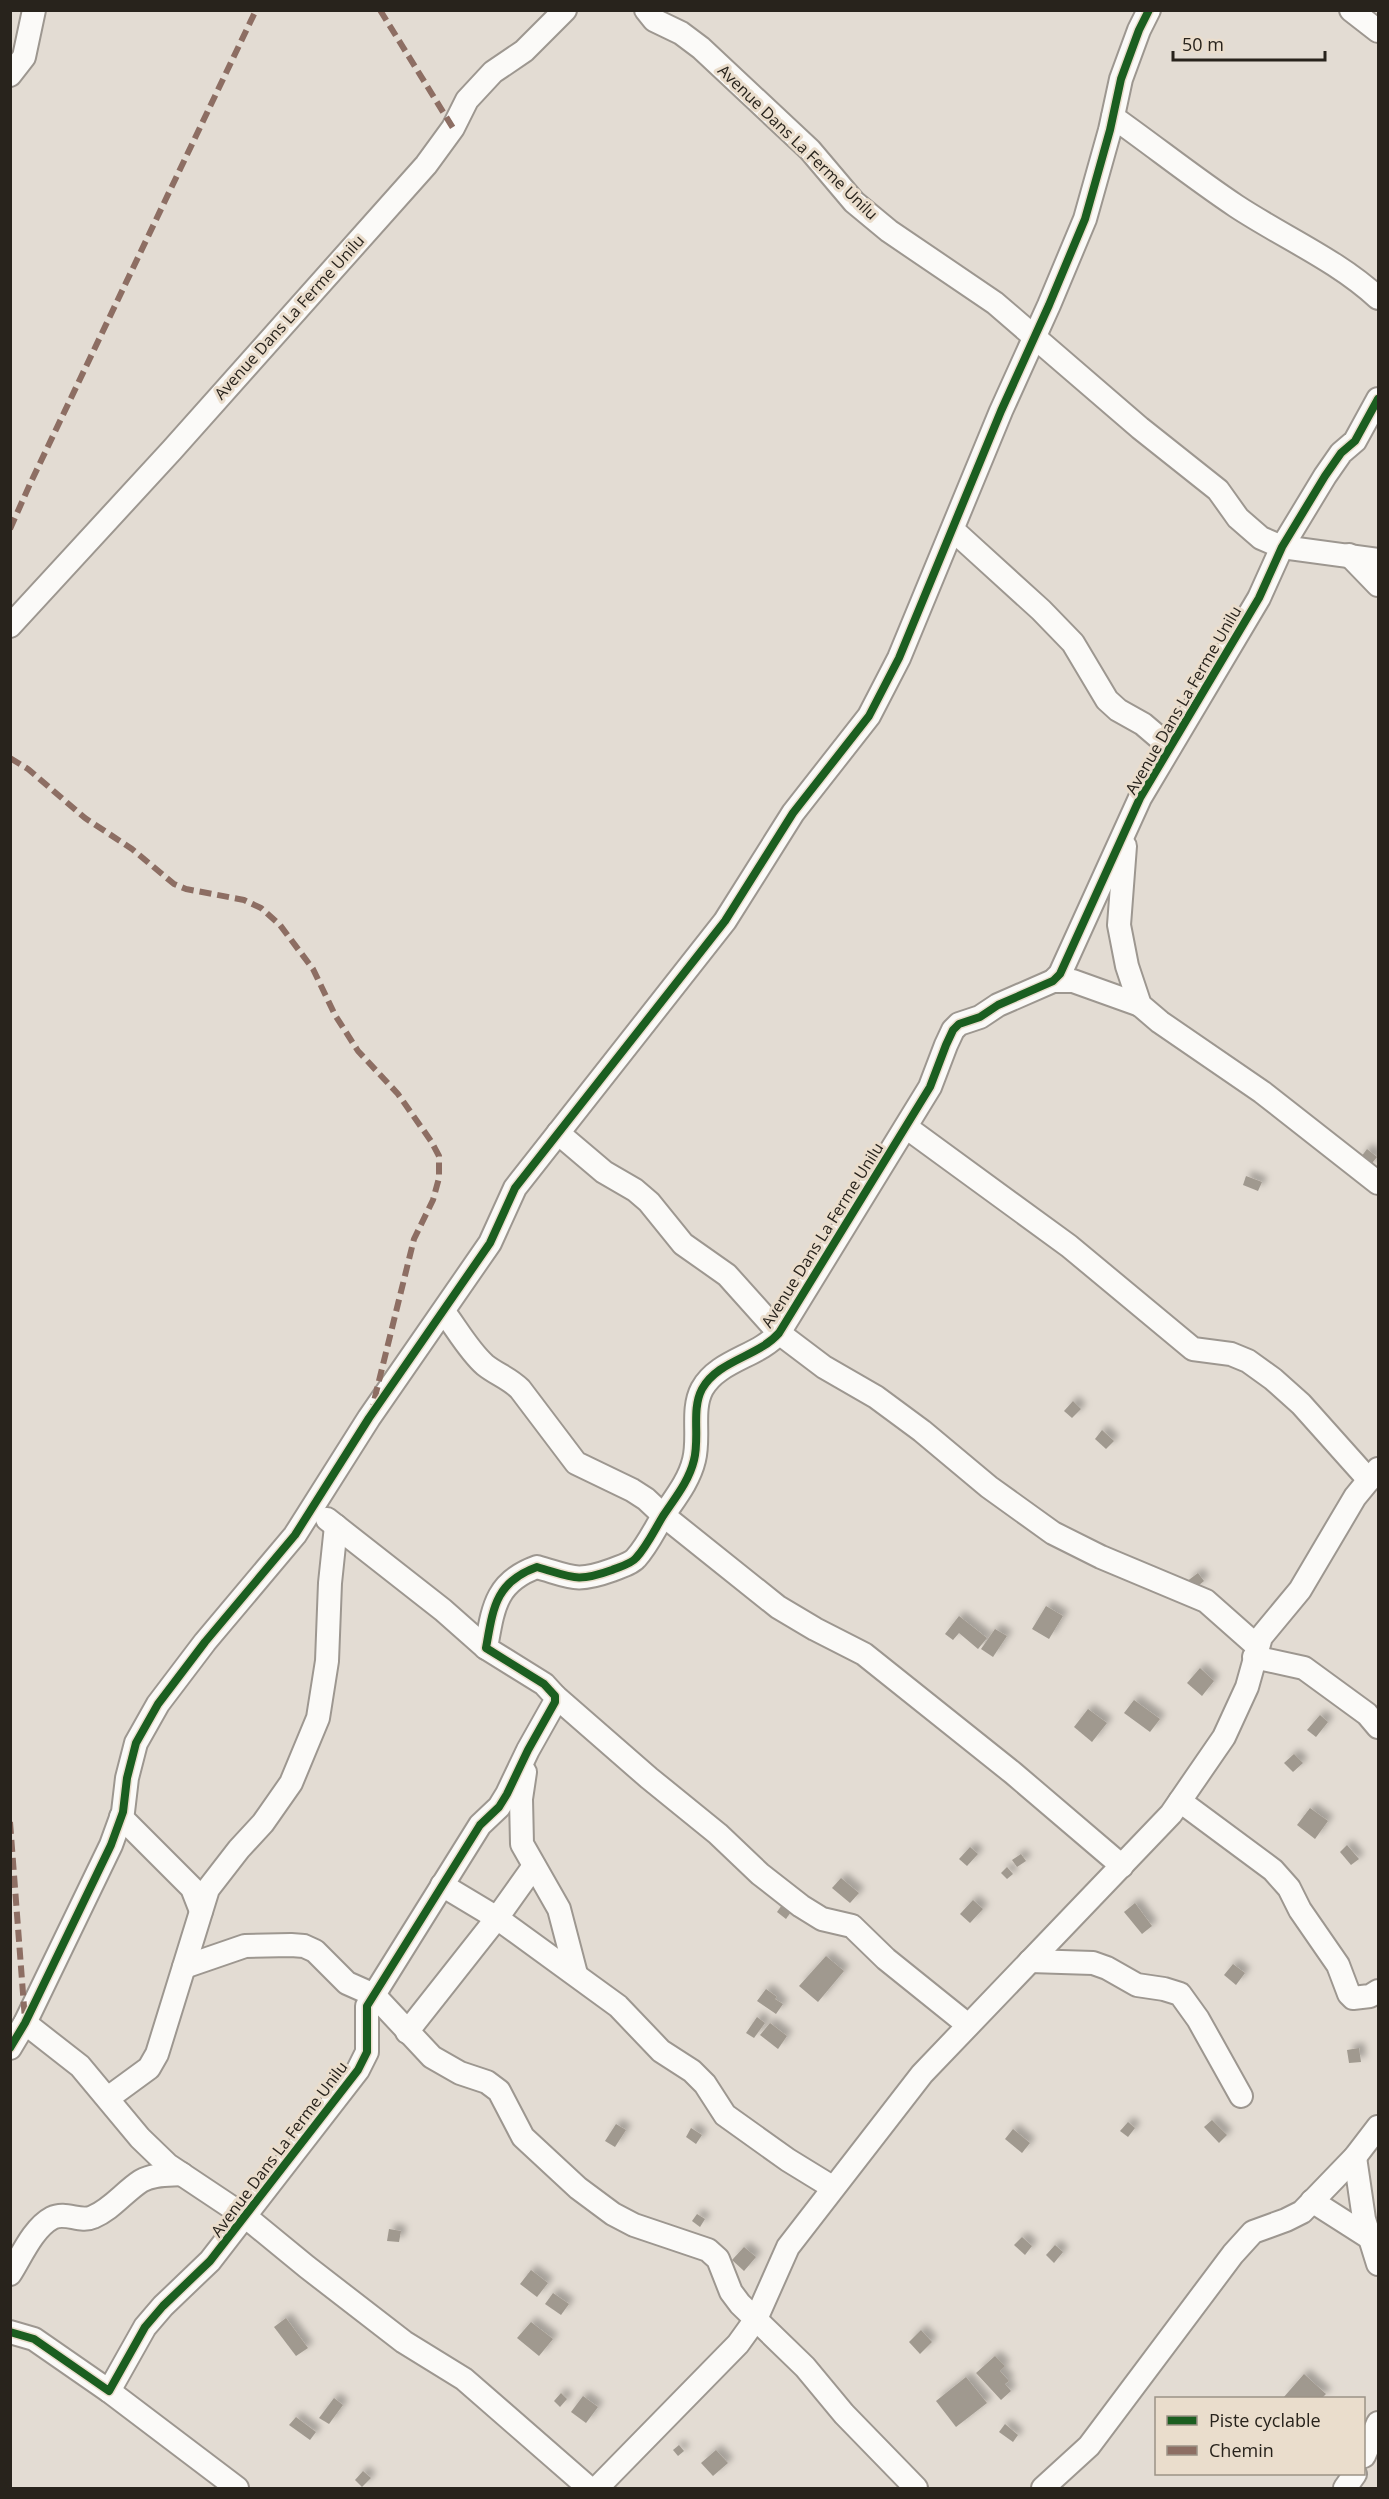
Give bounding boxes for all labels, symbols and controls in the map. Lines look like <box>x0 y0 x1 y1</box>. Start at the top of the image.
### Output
scale bar <box>1173 24 1324 62</box>
text: 50 m <box>1182 32 1224 56</box>
street label: Avenue Dans La Ferme Unilu <box>713 60 883 224</box>
street label: Avenue Dans La Ferme Unilu <box>209 230 369 404</box>
street label: Avenue Dans La Ferme Unilu <box>1120 602 1246 798</box>
street label: Avenue Dans La Ferme Unilu <box>756 1138 888 1332</box>
street label: Avenue Dans La Ferme Unilu <box>206 2057 352 2241</box>
legend <box>1155 2397 1365 2475</box>
text: Piste cyclable <box>1209 2408 1321 2432</box>
text: Chemin <box>1209 2438 1274 2462</box>

